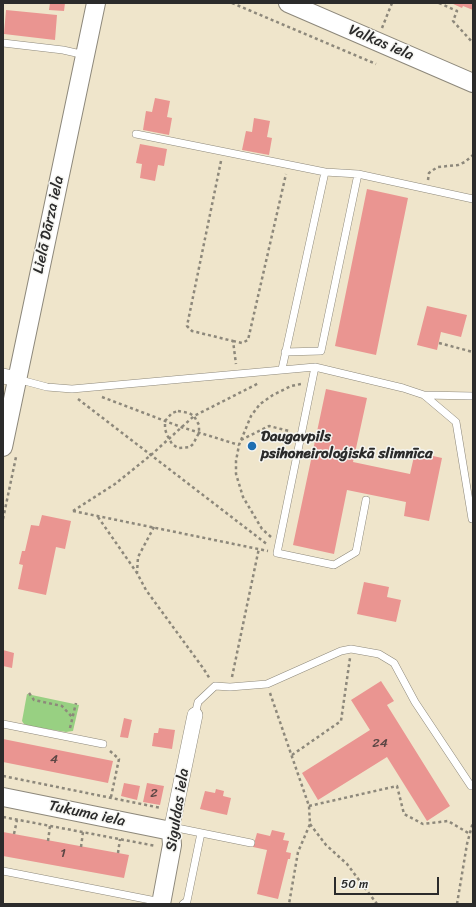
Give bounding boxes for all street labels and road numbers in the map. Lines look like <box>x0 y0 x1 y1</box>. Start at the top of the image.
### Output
street label: Valkas iela <box>346 21 416 65</box>
street label: Lielā Dārza iela <box>30 175 68 275</box>
street label: Siguldas iela <box>163 767 193 853</box>
street label: Tukuma iela <box>47 797 127 831</box>

